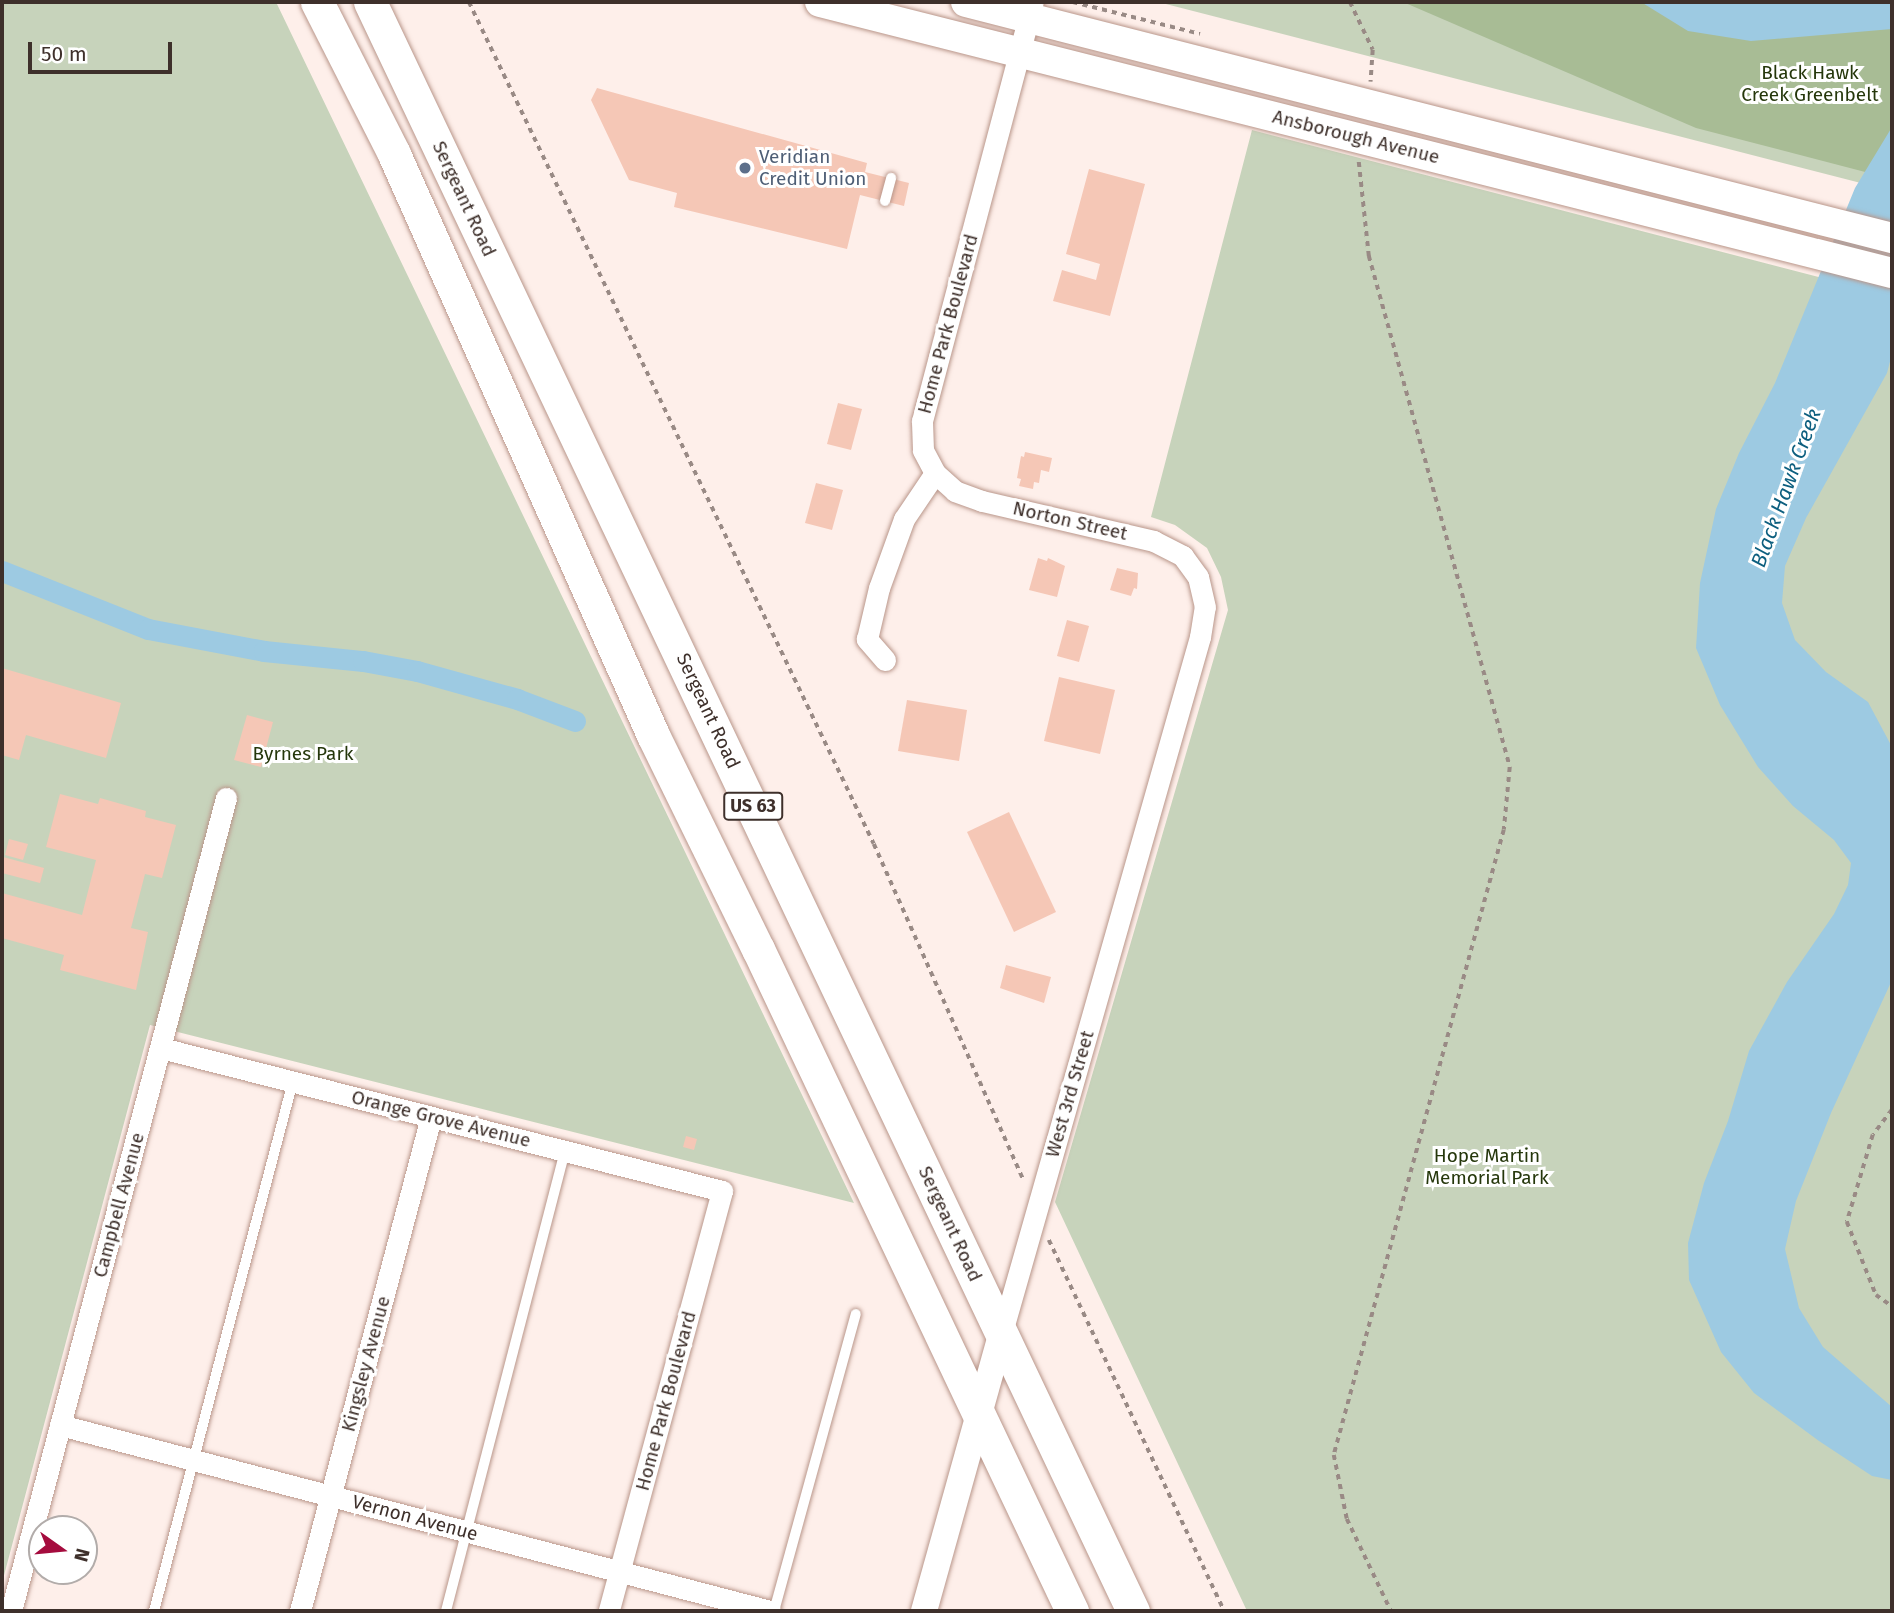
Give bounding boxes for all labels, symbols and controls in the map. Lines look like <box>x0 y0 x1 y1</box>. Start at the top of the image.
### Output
scale bar <box>32 28 175 72</box>
text: 50 m <box>41 41 87 67</box>
park label: Black Hawk Creek Greenbelt <box>1741 62 1879 106</box>
street label: Ansborough Avenue <box>1270 105 1442 169</box>
street label: Sergeant Road <box>427 138 501 260</box>
place label: Veridian Credit Union <box>759 146 866 190</box>
marker: Veridian Credit Union <box>737 160 753 176</box>
street label: Home Park Boulevard <box>913 232 983 416</box>
water label: Black Hawk Creek <box>1746 405 1826 571</box>
street label: Norton Street <box>1011 497 1129 545</box>
street label: Sergeant Road <box>671 650 745 772</box>
park label: Byrnes Park <box>252 743 354 765</box>
road number: US 63 <box>722 792 784 820</box>
street label: West 3rd Street <box>1041 1028 1099 1160</box>
street label: Orange Grove Avenue <box>349 1086 533 1152</box>
street label: Campbell Avenue <box>89 1130 149 1280</box>
park label: Hope Martin Memorial Park <box>1425 1145 1549 1189</box>
street label: Sergeant Road <box>913 1163 987 1285</box>
street label: Kingsley Avenue <box>337 1294 395 1434</box>
street label: Home Park Boulevard <box>631 1309 701 1493</box>
street label: Vernon Avenue <box>350 1490 480 1546</box>
north arrow <box>28 1515 98 1585</box>
text: N <box>69 1546 95 1564</box>

